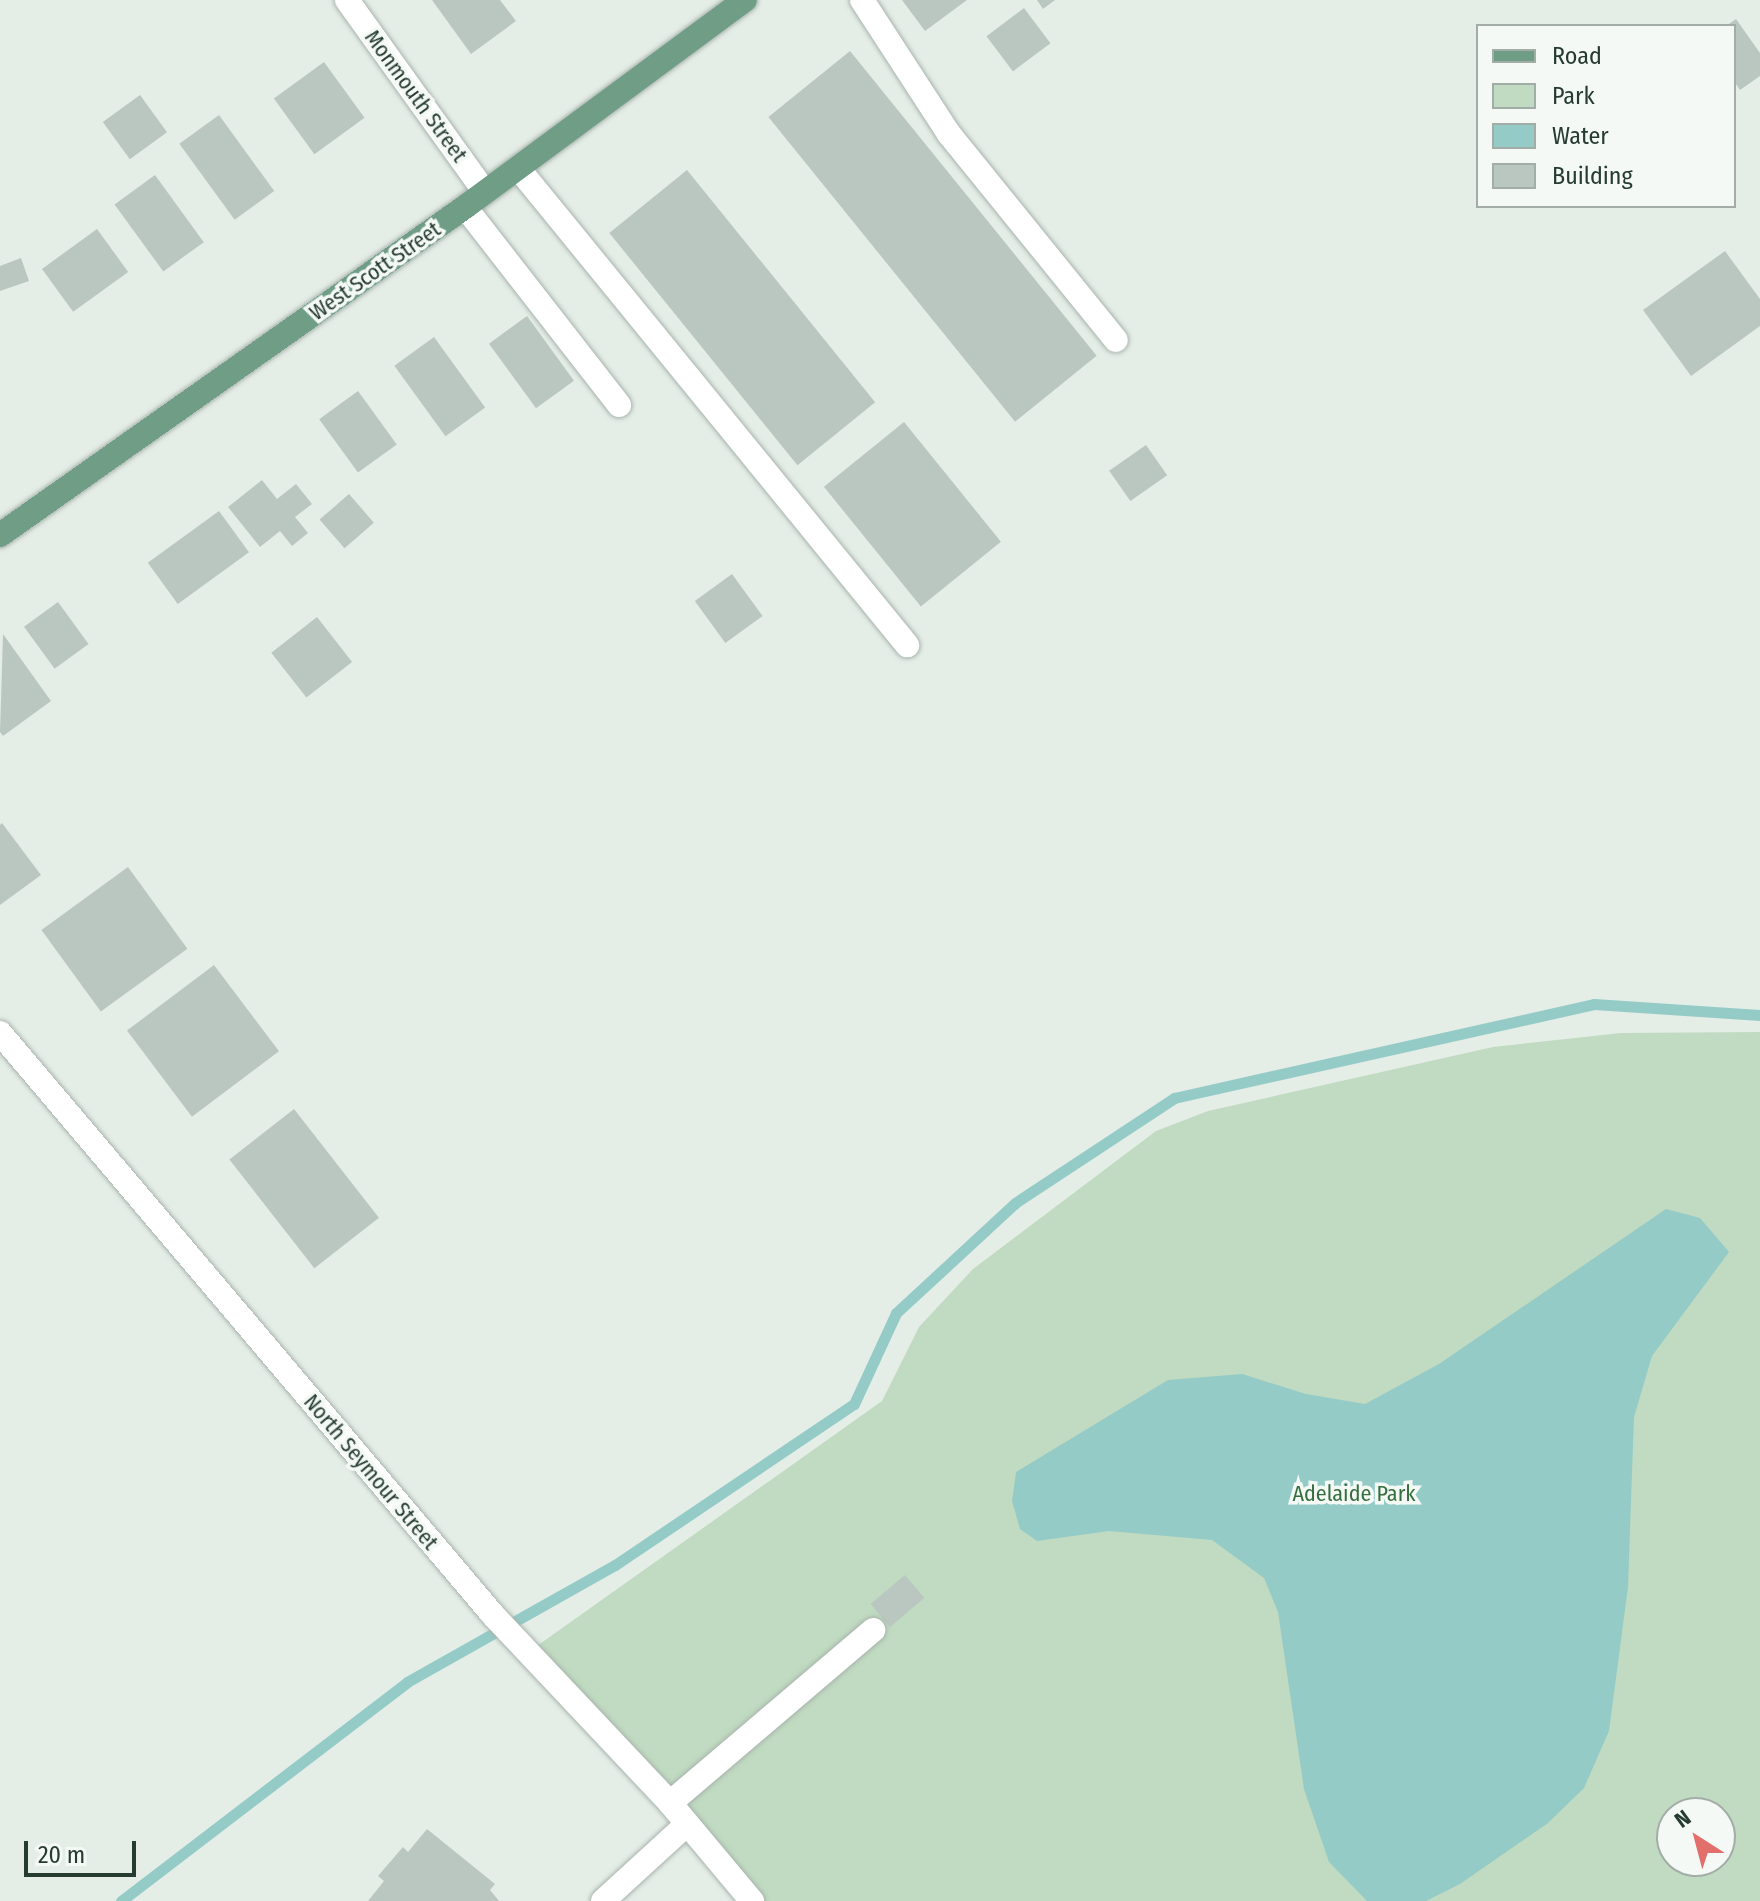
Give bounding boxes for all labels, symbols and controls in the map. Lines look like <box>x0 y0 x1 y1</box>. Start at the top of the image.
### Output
legend <box>1476 24 1736 208</box>
street label: Monmouth Street <box>359 25 473 167</box>
text: Road <box>1552 42 1602 70</box>
text: Park <box>1552 82 1595 110</box>
text: Water <box>1552 122 1609 150</box>
text: Building <box>1552 162 1633 190</box>
street label: West Scott Street <box>304 216 446 326</box>
street label: North Seymour Street <box>298 1389 444 1555</box>
park label: Adelaide Park <box>1292 1481 1416 1507</box>
north arrow <box>1656 1797 1736 1877</box>
text: N <box>1670 1804 1696 1834</box>
scale bar <box>28 1825 140 1875</box>
text: 20 m <box>38 1841 85 1869</box>

